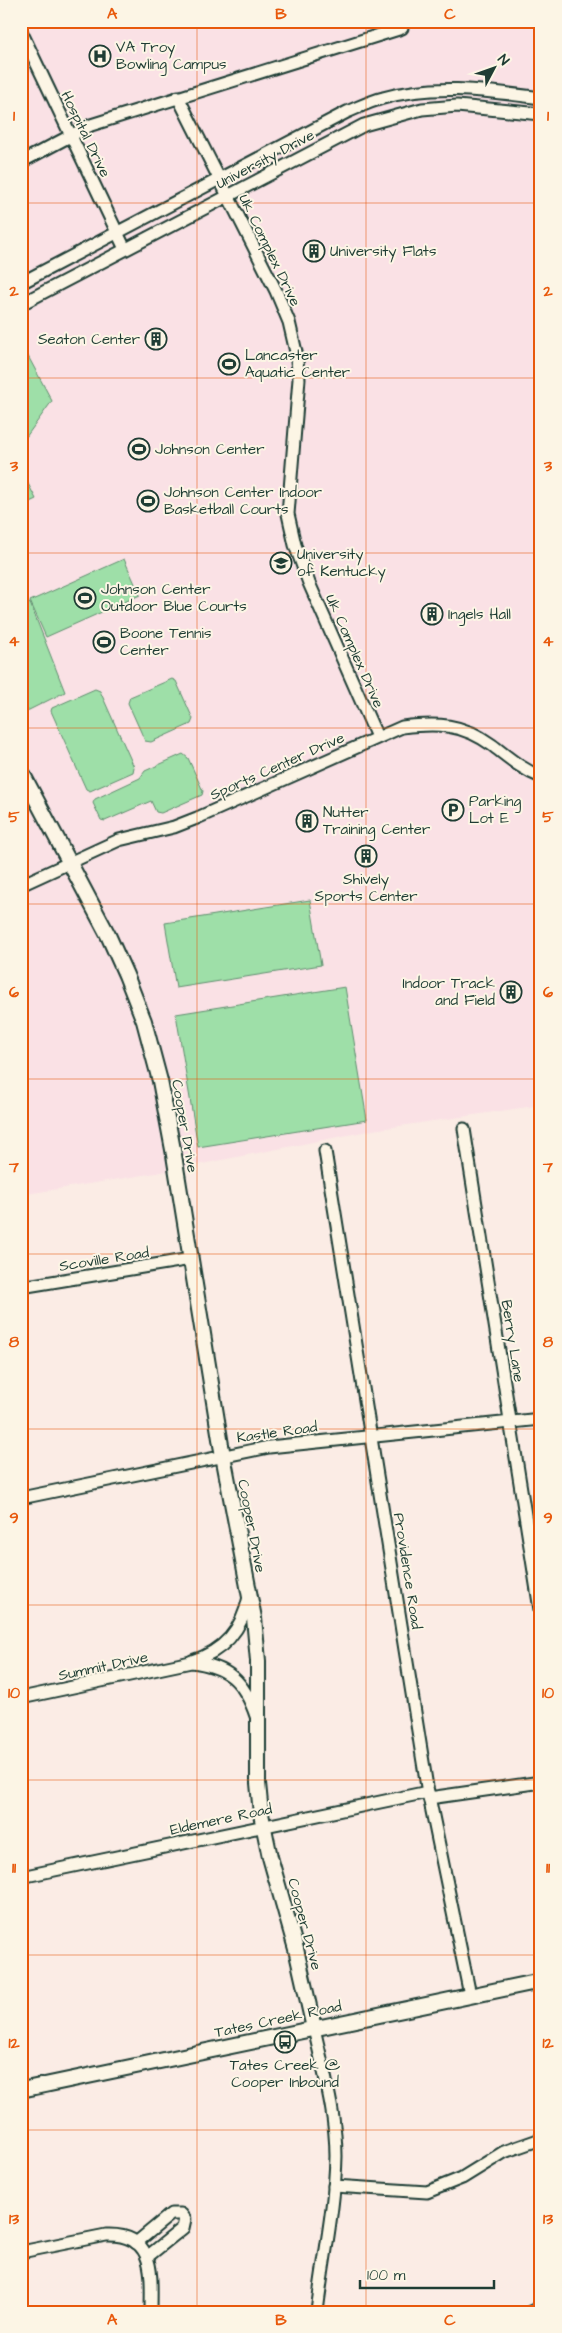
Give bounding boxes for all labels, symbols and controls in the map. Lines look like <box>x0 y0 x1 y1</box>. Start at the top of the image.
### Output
text: A <box>107 3 118 25</box>
text: B <box>275 3 287 25</box>
text: C <box>444 3 456 25</box>
place label: VA Troy Bowling Campus <box>116 37 227 76</box>
north arrow <box>470 42 520 92</box>
hospital icon: VA Troy Bowling Campus <box>88 44 112 68</box>
text: N <box>493 50 514 70</box>
street label: Hospital Drive <box>56 87 116 181</box>
text: 1 <box>13 105 16 127</box>
text: 1 <box>547 105 550 127</box>
street label: University Drive <box>212 125 319 195</box>
street label: Uk Complex Drive <box>233 191 306 310</box>
building icon: University Flats <box>302 239 326 263</box>
place label: University Flats <box>330 241 437 263</box>
text: 2 <box>8 280 19 302</box>
text: 2 <box>542 280 553 302</box>
building icon: Seaton Center <box>144 327 168 351</box>
place label: Seaton Center <box>38 329 140 350</box>
place label: Lancaster Aquatic Center <box>245 345 350 383</box>
sports icon: Lancaster Aquatic Center <box>217 352 241 376</box>
sports icon: Johnson Center <box>127 437 151 461</box>
place label: Johnson Center <box>155 439 264 460</box>
text: 3 <box>9 455 19 477</box>
text: 3 <box>543 455 553 477</box>
place label: Johnson Center Indoor Basketball Courts <box>164 482 322 520</box>
sports icon: Johnson Center Indoor Basketball Courts <box>136 489 160 513</box>
place label: University of Kentucky <box>297 544 386 583</box>
school or university icon: University of Kentucky <box>269 551 293 575</box>
place label: Johnson Center Outdoor Blue Courts <box>101 579 247 617</box>
sports icon: Johnson Center Outdoor Blue Courts <box>73 586 97 610</box>
street label: Uk Complex Drive <box>320 591 389 711</box>
building icon: Ingels Hall <box>420 602 444 626</box>
place label: Ingels Hall <box>448 604 511 626</box>
place label: Boone Tennis Center <box>120 623 212 661</box>
text: 4 <box>9 630 20 652</box>
sports icon: Boone Tennis Center <box>92 630 116 654</box>
text: 4 <box>543 630 554 652</box>
street label: Sports Center Drive <box>207 727 348 806</box>
place label: Parking Lot E <box>469 791 521 829</box>
parking icon: Parking Lot E <box>441 798 465 822</box>
place label: Nutter Training Center <box>323 802 430 841</box>
text: 5 <box>8 806 20 828</box>
text: 5 <box>542 806 554 828</box>
building icon: Nutter Training Center <box>295 809 319 833</box>
building icon: Shively Sports Center <box>354 844 378 868</box>
place label: Shively Sports Center <box>315 869 418 907</box>
place label: Indoor Track and Field <box>402 973 495 1011</box>
building icon: Indoor Track and Field <box>499 980 523 1004</box>
text: 6 <box>9 981 19 1003</box>
text: 6 <box>543 981 553 1003</box>
street label: Cooper Drive <box>166 1078 203 1174</box>
text: 7 <box>8 1156 19 1178</box>
text: 7 <box>542 1156 553 1178</box>
street label: Scoville Road <box>58 1242 151 1277</box>
street label: Berry Lane <box>495 1298 529 1384</box>
text: 8 <box>9 1331 20 1353</box>
text: 8 <box>543 1331 554 1353</box>
street label: Kastle Road <box>235 1416 319 1449</box>
street label: Cooper Drive <box>232 1478 271 1574</box>
text: 9 <box>9 1507 19 1529</box>
text: 9 <box>543 1507 553 1529</box>
street label: Providence Road <box>388 1511 427 1631</box>
street label: Summit Drive <box>56 1647 150 1686</box>
text: 10 <box>8 1682 20 1704</box>
text: 10 <box>542 1682 554 1704</box>
street label: Eldemere Road <box>168 1798 274 1841</box>
text: 11 <box>12 1857 17 1879</box>
text: 11 <box>546 1857 551 1879</box>
street label: Cooper Drive <box>282 1876 327 1972</box>
street label: Tates Creek Road <box>213 1996 344 2043</box>
bus stop icon: Tates Creek @ Cooper Inbound <box>273 2030 297 2054</box>
text: 12 <box>8 2032 20 2054</box>
text: 12 <box>542 2032 554 2054</box>
place label: Tates Creek @ Cooper Inbound <box>230 2055 341 2093</box>
text: 13 <box>9 2208 20 2230</box>
text: 13 <box>543 2208 554 2230</box>
scale bar <box>360 2258 493 2290</box>
text: 100 m <box>367 2265 406 2286</box>
text: A <box>107 2309 118 2331</box>
text: B <box>275 2309 287 2331</box>
text: C <box>444 2309 456 2331</box>

